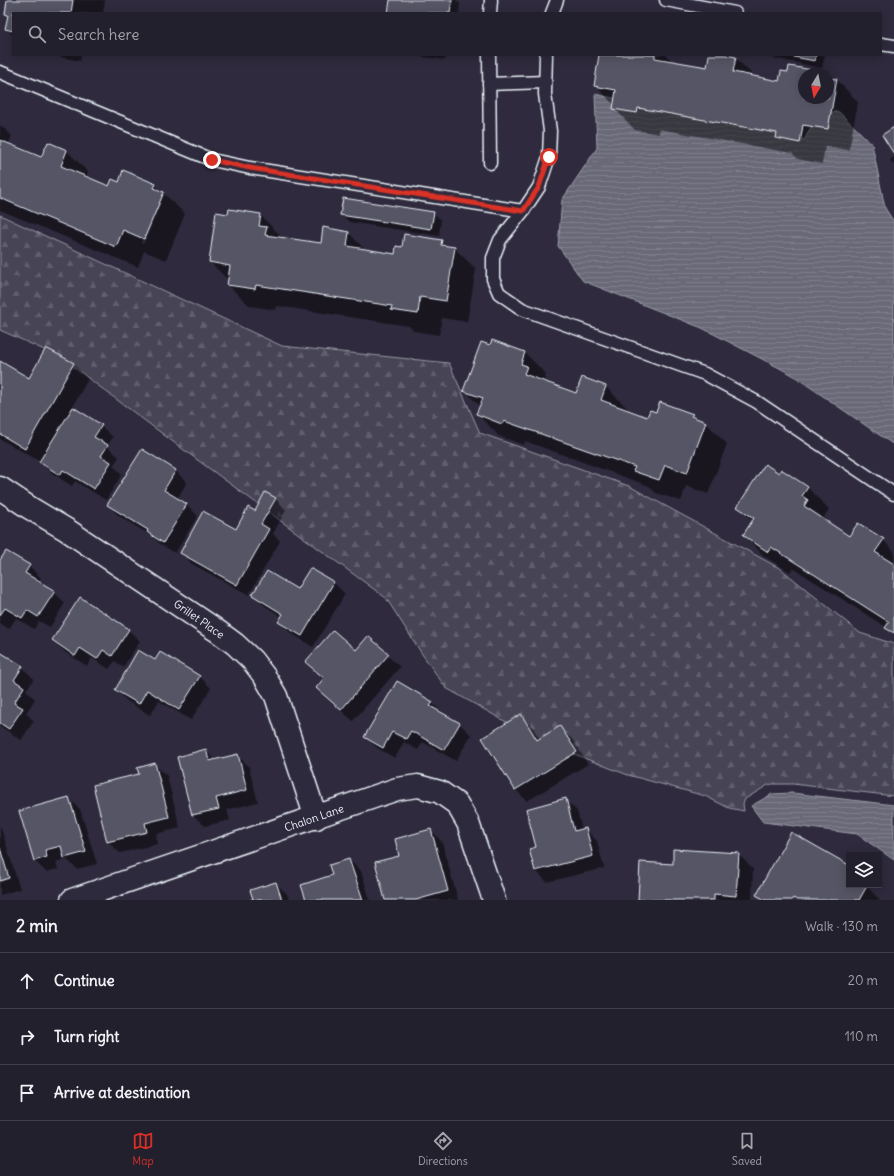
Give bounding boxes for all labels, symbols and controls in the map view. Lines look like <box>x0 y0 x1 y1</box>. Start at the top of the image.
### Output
search box <box>12 12 882 56</box>
icon: search <box>26 23 48 45</box>
text: Search here <box>58 25 139 44</box>
north arrow <box>798 68 834 104</box>
route start <box>540 148 558 166</box>
route end <box>203 151 221 169</box>
street label: Grillet Place <box>171 596 227 642</box>
street label: Chalon Lane <box>282 801 346 835</box>
map controls <box>846 852 882 888</box>
button: layers <box>846 852 882 888</box>
text: 2 min <box>16 915 58 937</box>
text: Walk · 130 m <box>805 918 878 935</box>
icon: ahead <box>16 970 38 992</box>
text: Continue <box>54 971 115 990</box>
text: 20 m <box>848 972 878 989</box>
icon: right <box>16 1026 38 1048</box>
text: Turn right <box>54 1027 119 1046</box>
text: 110 m <box>845 1028 878 1045</box>
icon: arrive <box>16 1082 38 1104</box>
text: Arrive at destination <box>54 1083 190 1102</box>
tab: Map <box>132 1130 154 1168</box>
tab: Directions <box>418 1130 468 1168</box>
tab: Saved <box>732 1130 762 1168</box>

